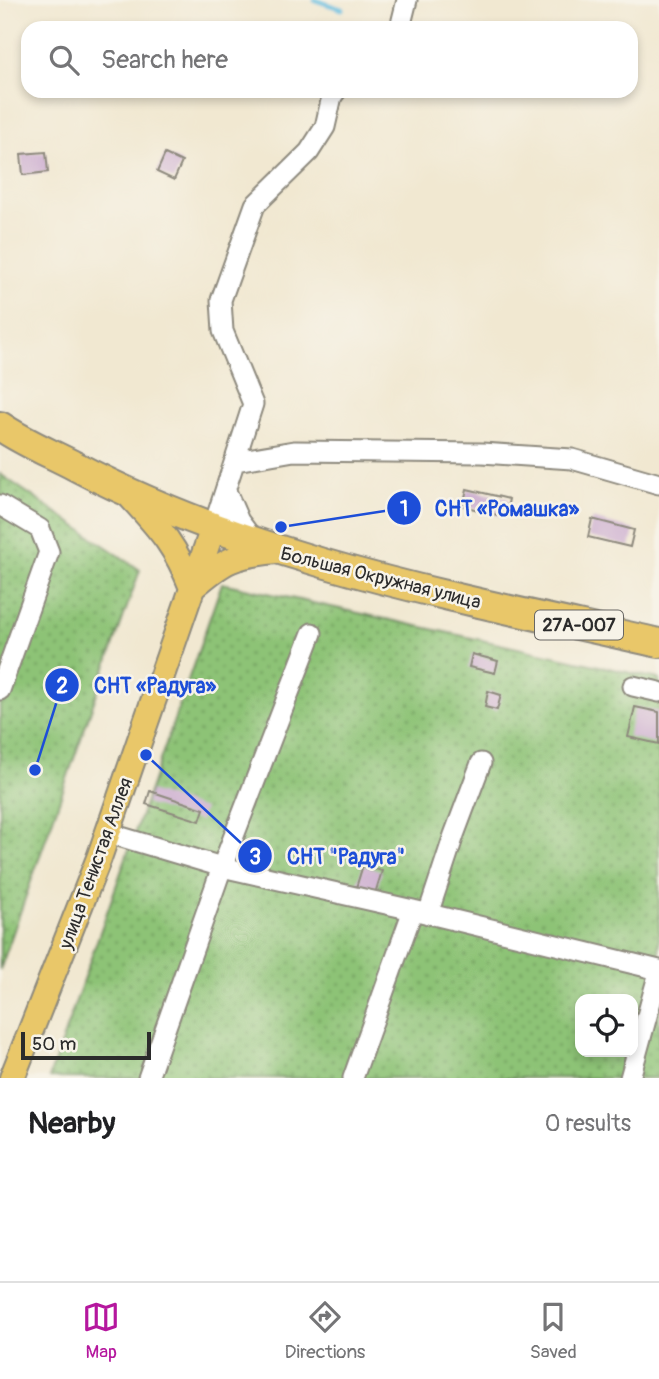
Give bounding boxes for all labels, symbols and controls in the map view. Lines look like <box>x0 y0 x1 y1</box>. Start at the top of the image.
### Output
search box <box>21 21 638 98</box>
icon: search <box>45 41 83 79</box>
text: Search here <box>101 44 228 76</box>
callout: СНТ «Ромашка» <box>386 487 594 529</box>
text: 1 <box>400 496 408 523</box>
text: СНТ «Ромашка» <box>435 496 580 523</box>
street label: Большая Окружная улица <box>278 541 484 615</box>
road number: 27А-007 <box>535 610 623 640</box>
callout: СНТ «Радуга» <box>45 664 230 706</box>
text: 2 <box>56 673 68 700</box>
text: СНТ «Радуга» <box>94 673 216 700</box>
street label: улица Тенистая Аллея <box>53 774 138 953</box>
callout: СНТ "Радуга" <box>238 835 419 877</box>
text: 3 <box>249 844 261 871</box>
text: СНТ "Радуга" <box>287 844 405 871</box>
map controls <box>575 994 638 1057</box>
button: locate <box>575 994 638 1057</box>
scale bar <box>21 1029 150 1061</box>
text: 50 m <box>32 1032 76 1056</box>
text: Nearby <box>28 1105 115 1142</box>
text: 0 results <box>545 1109 631 1138</box>
tab: Map <box>82 1298 120 1364</box>
tab: Directions <box>285 1298 365 1364</box>
tab: Saved <box>530 1298 577 1364</box>

